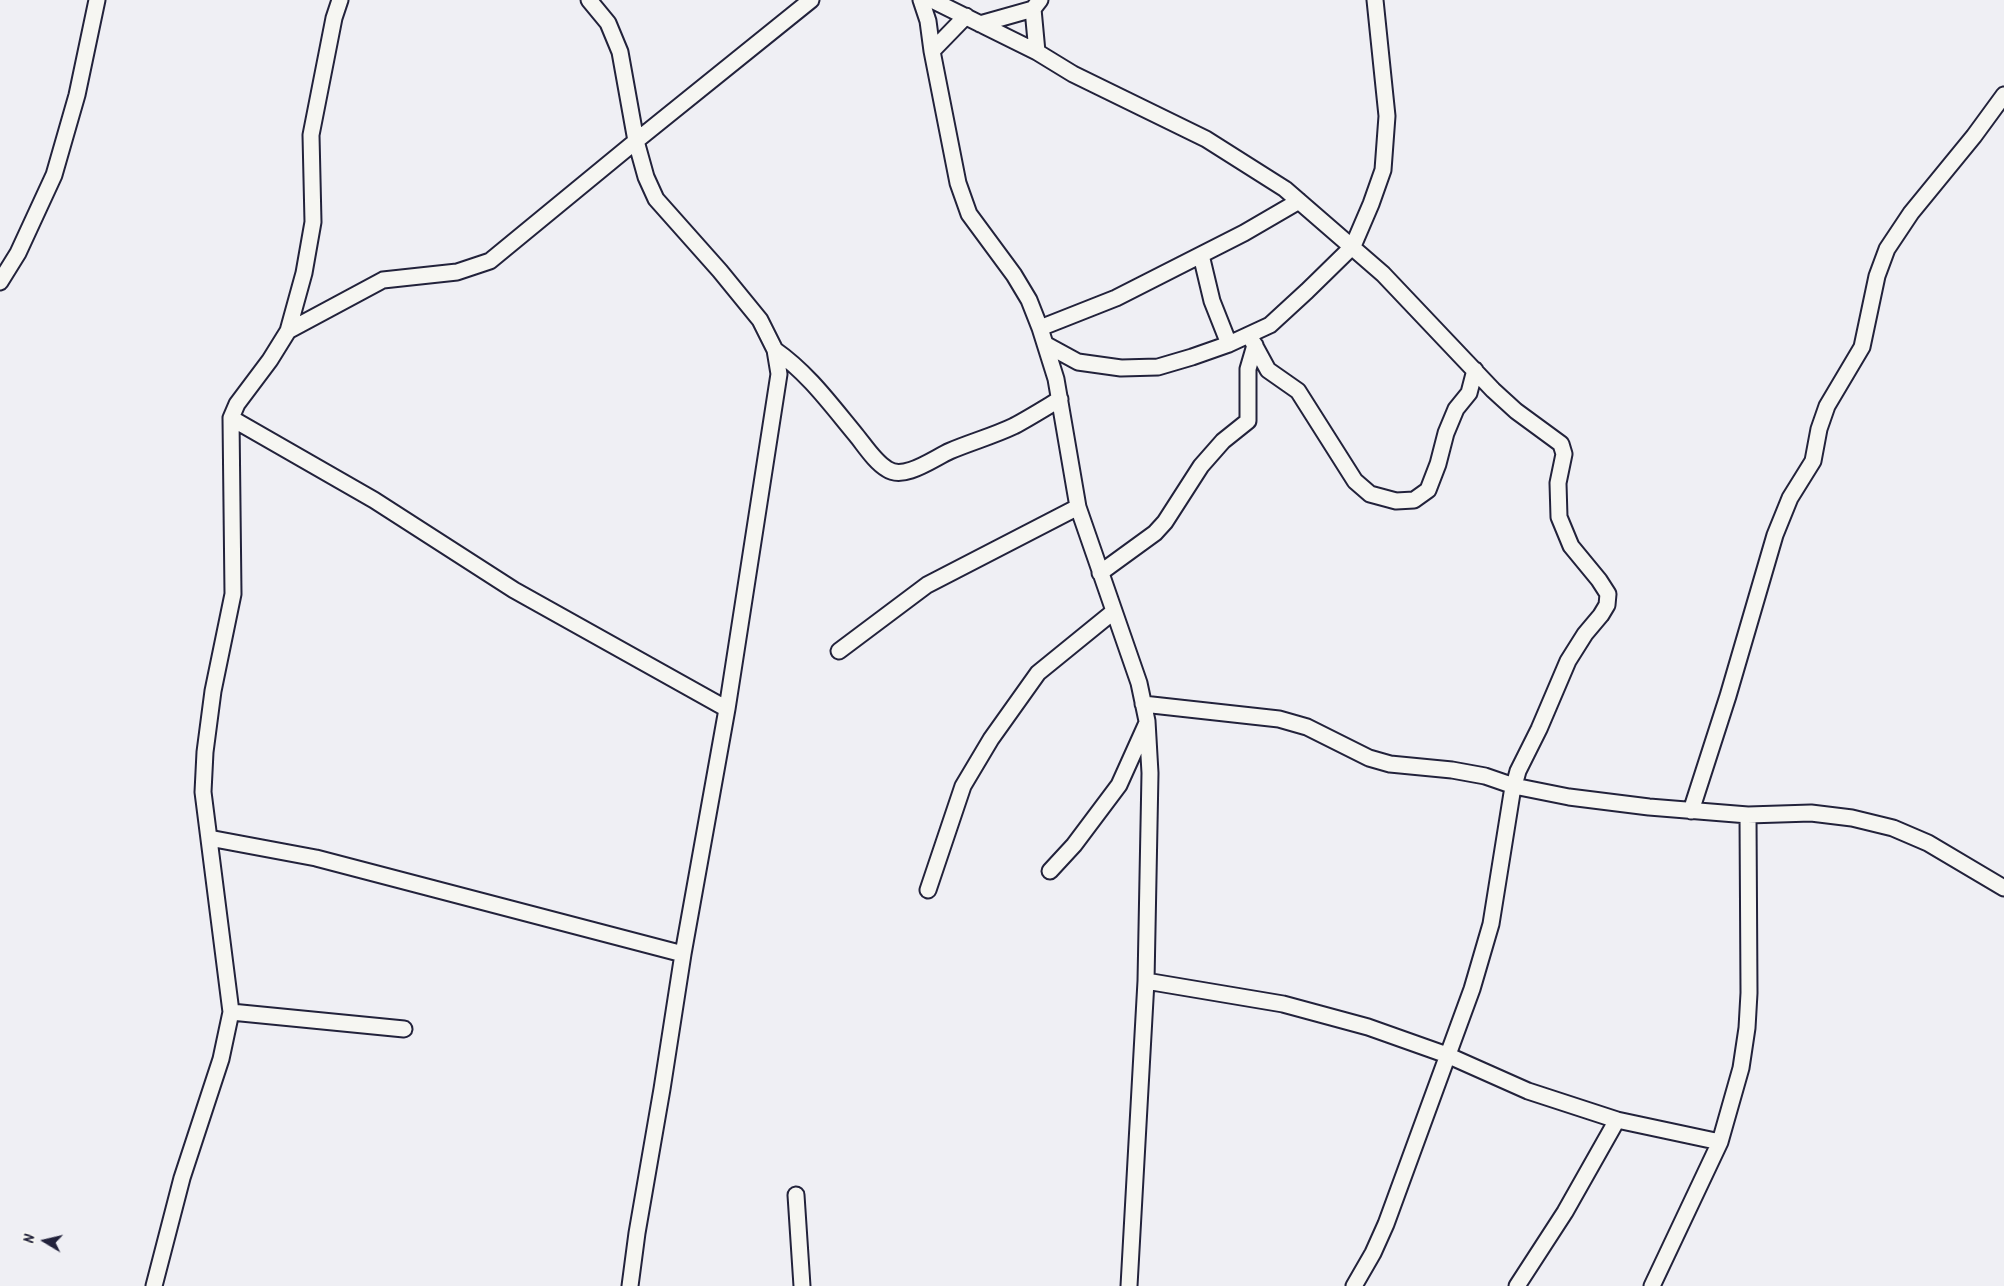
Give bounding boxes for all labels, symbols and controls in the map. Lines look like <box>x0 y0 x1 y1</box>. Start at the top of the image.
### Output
north arrow <box>20 1216 70 1266</box>
text: N <box>19 1233 42 1245</box>

